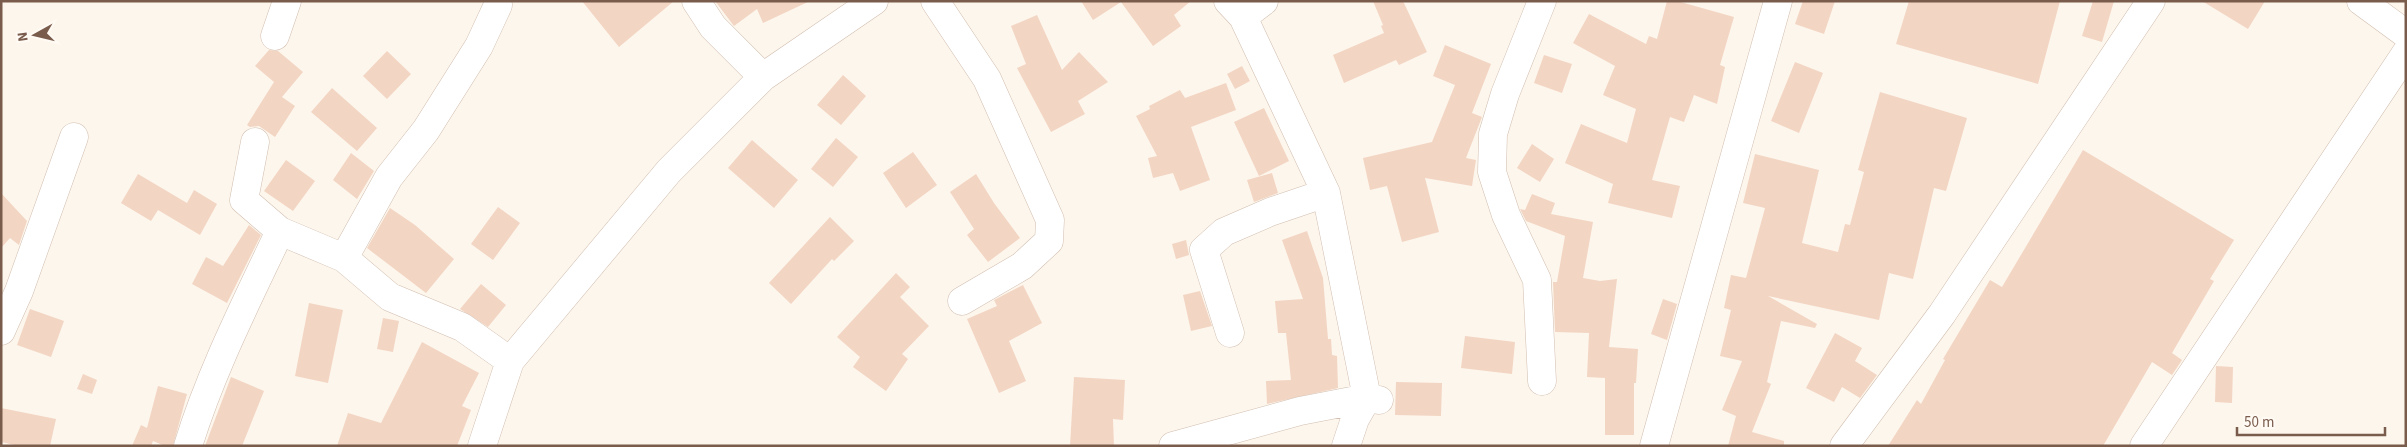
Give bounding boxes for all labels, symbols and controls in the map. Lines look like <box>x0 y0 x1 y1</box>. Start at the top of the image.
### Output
north arrow <box>10 10 60 60</box>
text: N <box>13 31 34 43</box>
scale bar <box>2237 404 2384 436</box>
text: 50 m <box>2244 412 2274 433</box>

